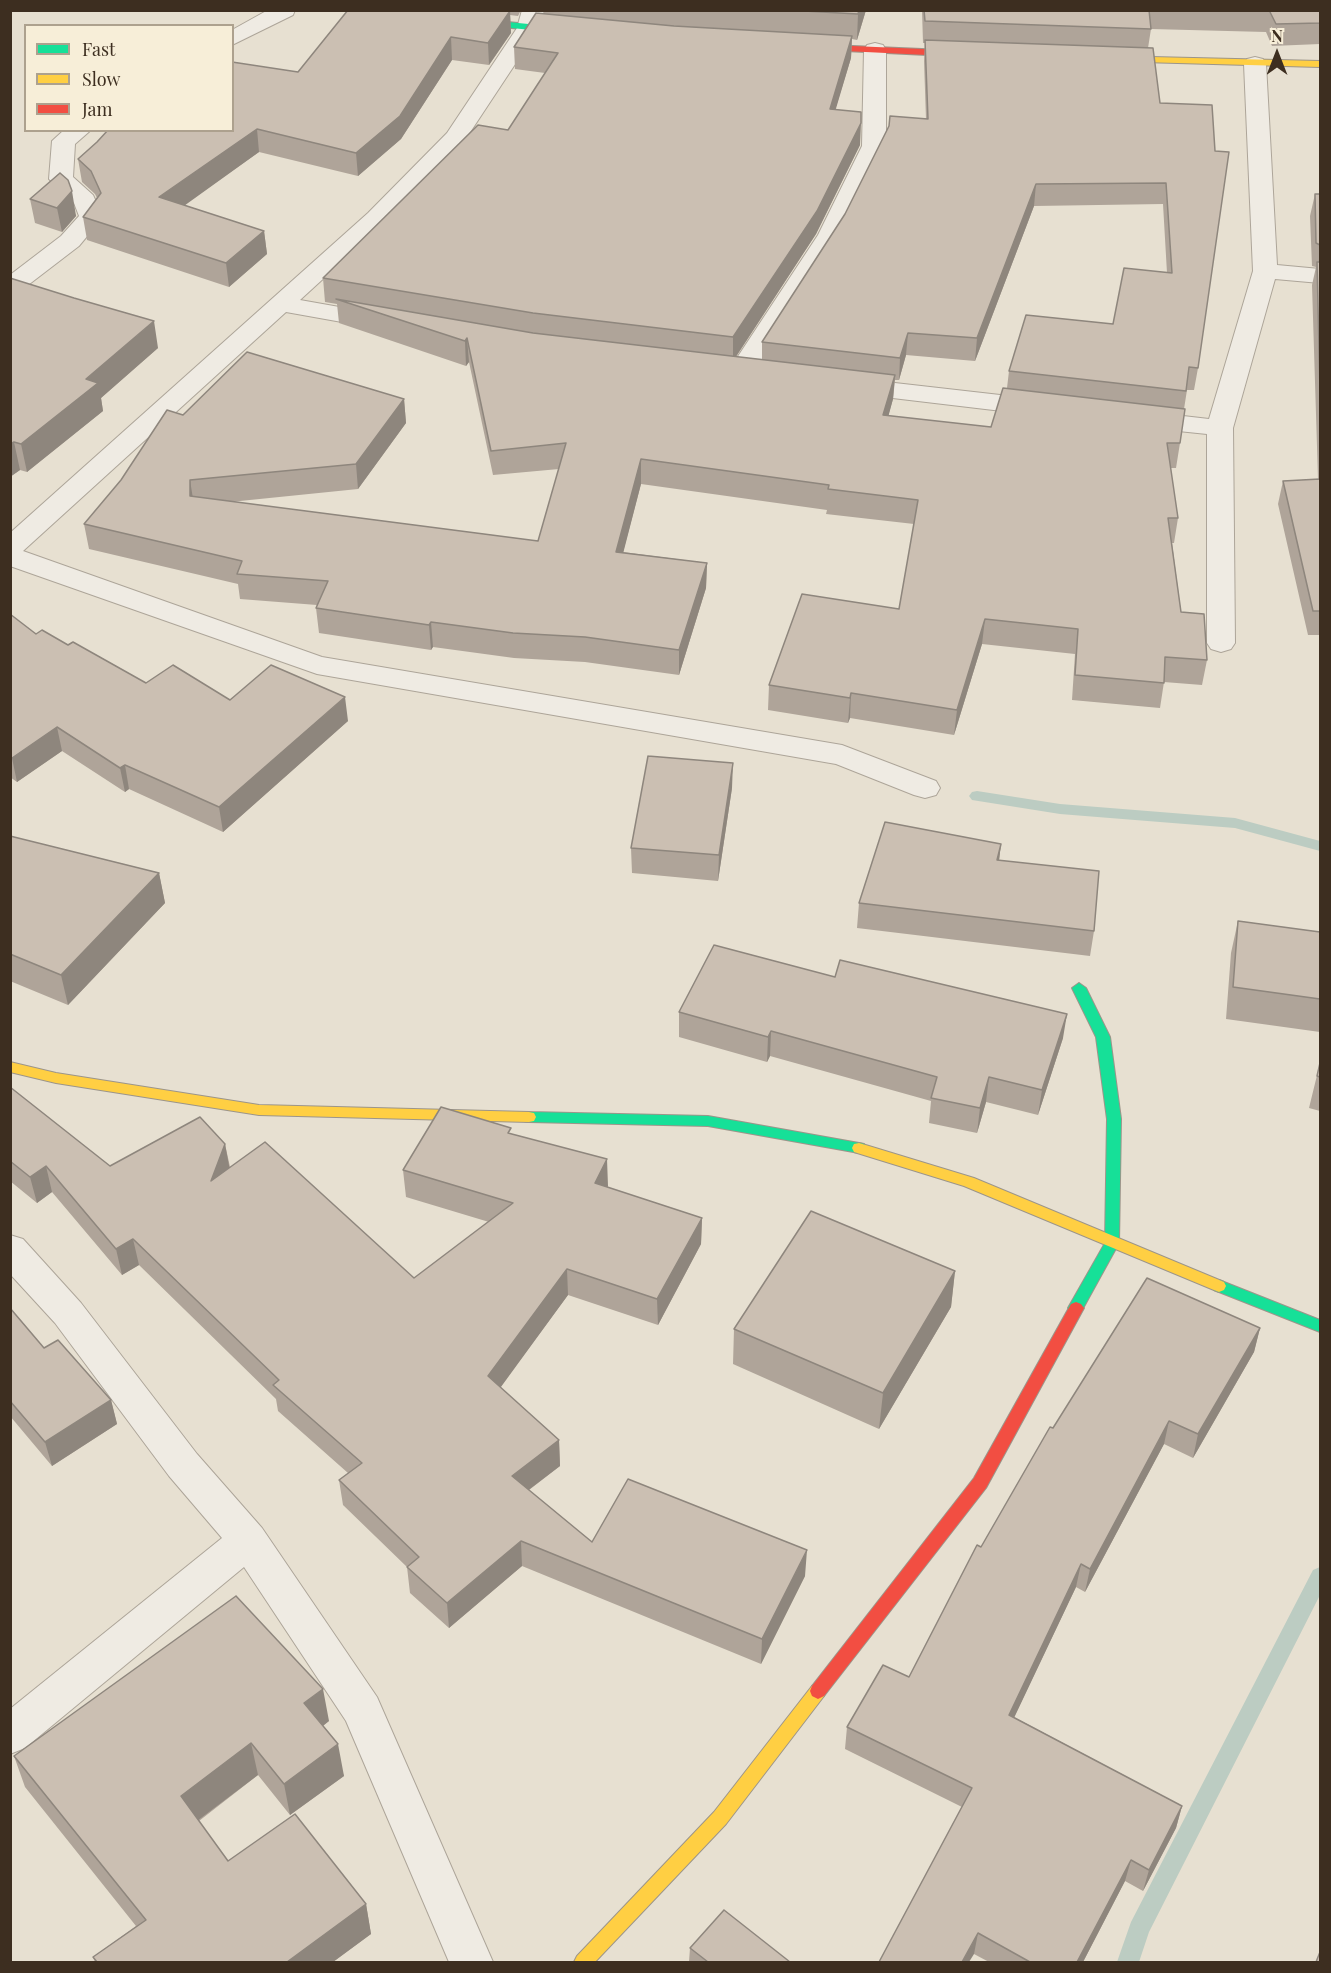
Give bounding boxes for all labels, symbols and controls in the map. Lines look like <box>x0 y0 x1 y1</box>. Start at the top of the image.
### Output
legend <box>24 24 234 132</box>
north arrow <box>1247 24 1307 84</box>
text: N <box>1271 25 1283 46</box>
text: Fast <box>82 37 115 61</box>
text: Slow <box>82 67 120 91</box>
text: Jam <box>82 97 112 121</box>

